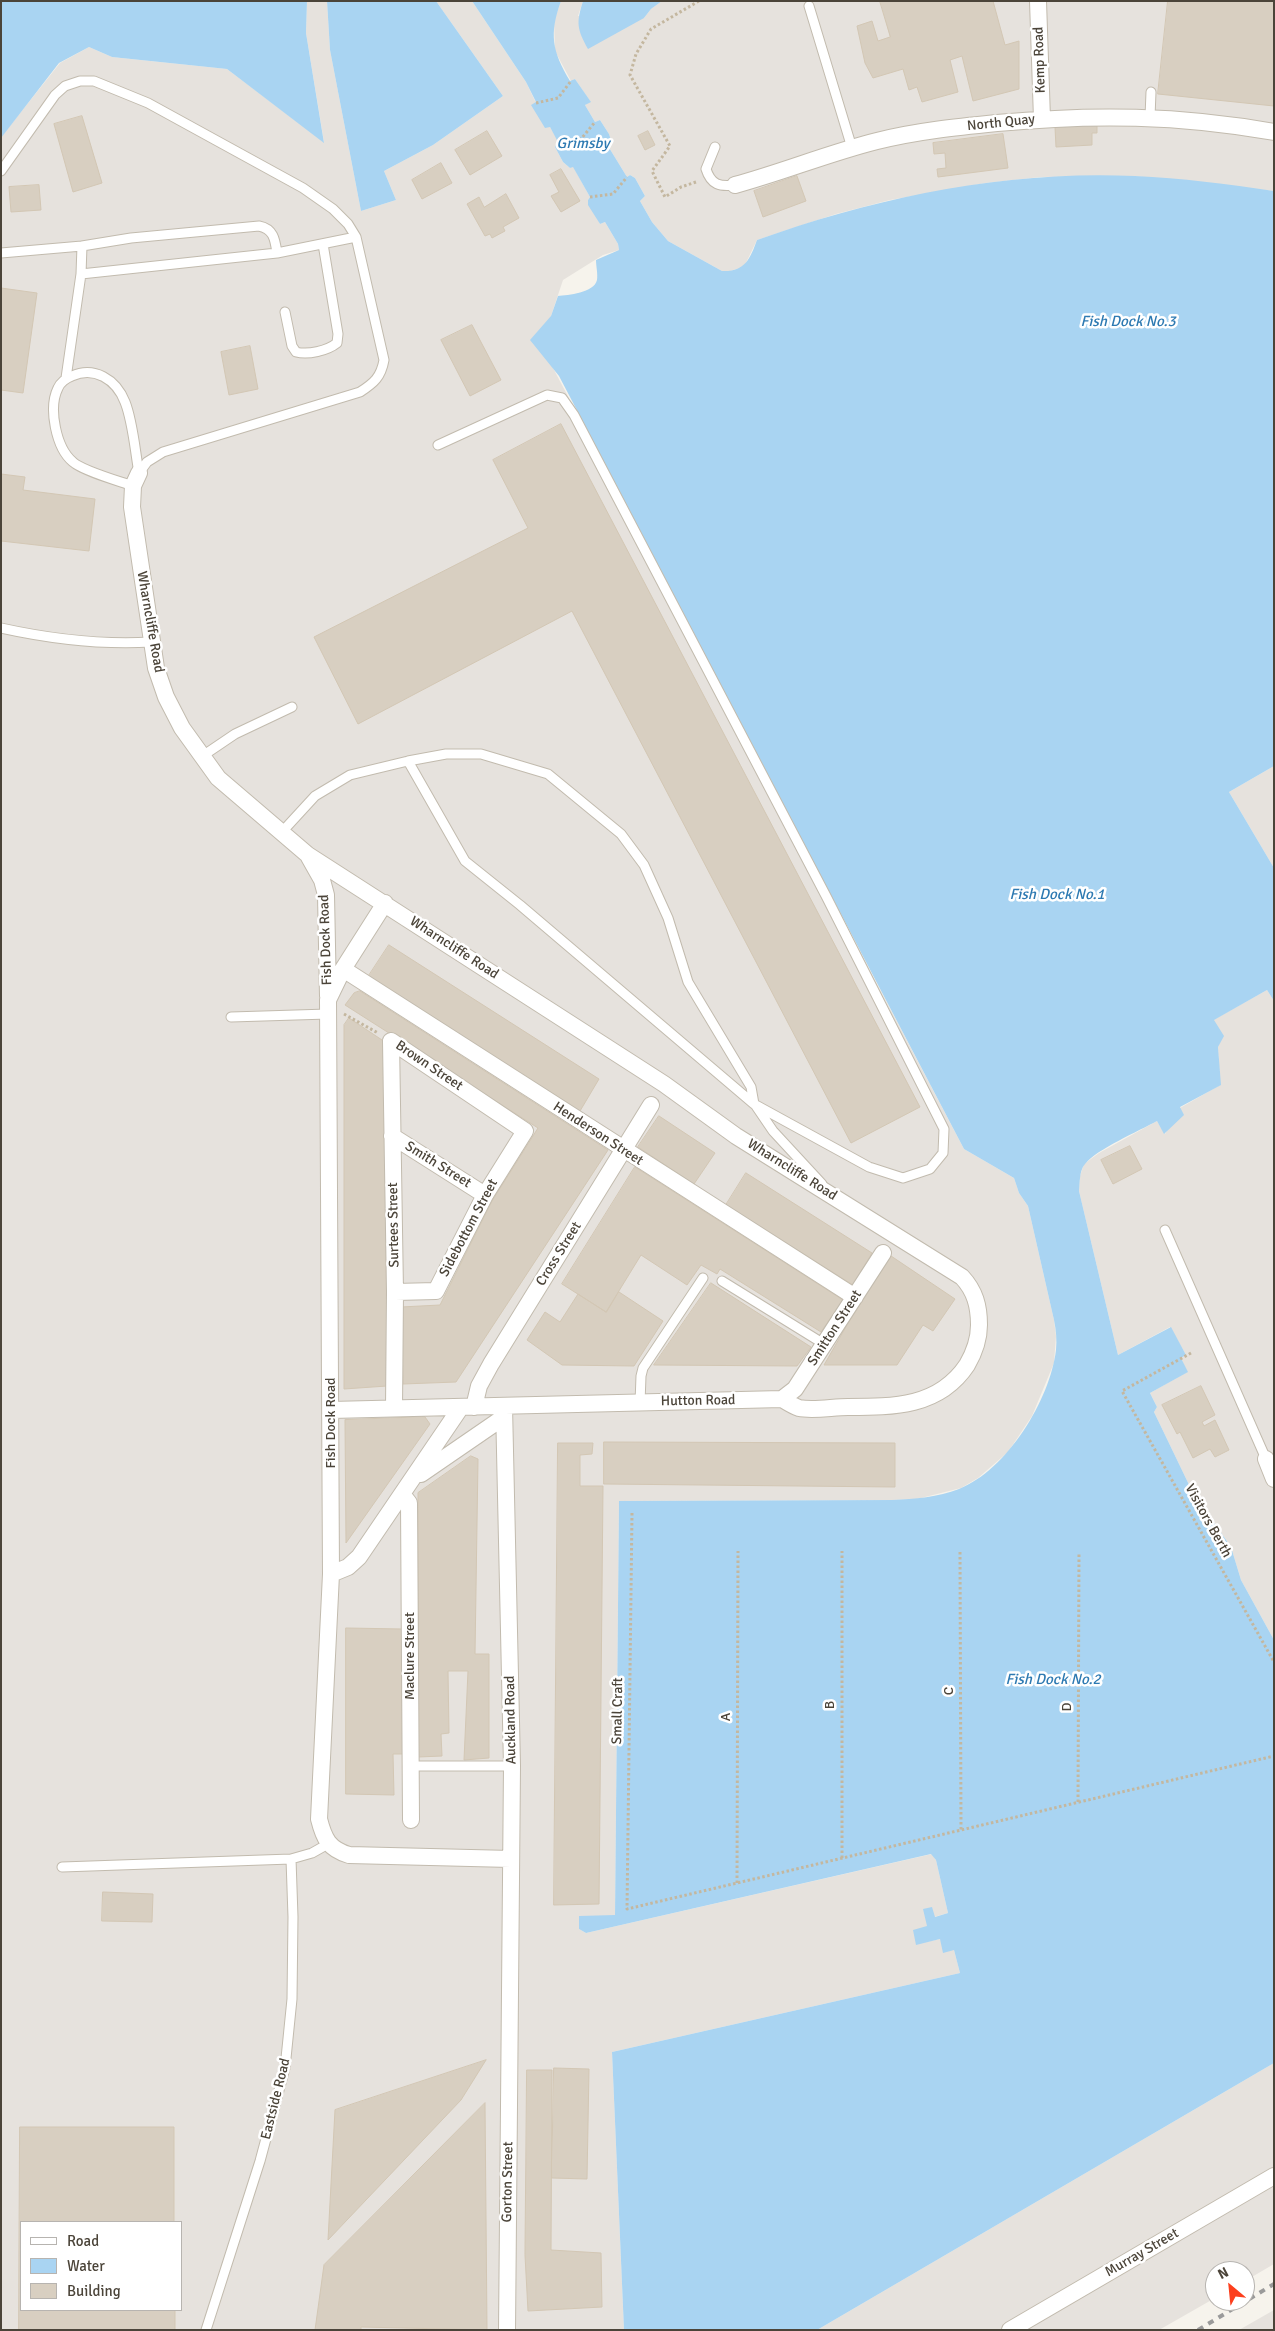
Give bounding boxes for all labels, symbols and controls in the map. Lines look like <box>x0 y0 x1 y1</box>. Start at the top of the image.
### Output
street label: Kemp Road <box>1030 26 1050 94</box>
street label: North Quay <box>966 111 1036 135</box>
water label: Grimsby <box>557 135 609 153</box>
water label: Fish Dock No.3 <box>1080 313 1176 331</box>
street label: Wharncliffe Road <box>133 570 167 674</box>
water label: Fish Dock No.1 <box>1009 886 1105 904</box>
street label: Fish Dock Road <box>316 894 336 986</box>
street label: Wharncliffe Road <box>406 913 502 983</box>
street label: Brown Street <box>392 1037 466 1095</box>
street label: Henderson Street <box>550 1099 646 1169</box>
street label: Wharncliffe Road <box>744 1136 840 1204</box>
street label: Smith Street <box>402 1138 474 1192</box>
street label: Sidebottom Street <box>436 1176 502 1280</box>
street label: Surtees Street <box>385 1182 403 1268</box>
street label: Cross Street <box>533 1219 585 1289</box>
street label: Smitton Street <box>804 1287 866 1369</box>
street label: Fish Dock Road <box>323 1378 339 1468</box>
street label: Hutton Road <box>660 1392 736 1410</box>
street label: Visitors Berth <box>1181 1481 1235 1561</box>
street label: Maclure Street <box>402 1612 418 1700</box>
water label: Fish Dock No.2 <box>1005 1671 1101 1689</box>
street label: Auckland Road <box>502 1675 520 1765</box>
street label: Small Craft <box>609 1677 627 1745</box>
street label: C <box>941 1687 957 1695</box>
street label: B <box>822 1701 838 1709</box>
street label: D <box>1059 1702 1075 1712</box>
street label: A <box>718 1713 734 1721</box>
street label: Eastside Road <box>258 2057 294 2141</box>
street label: Gorton Street <box>499 2141 517 2223</box>
legend <box>20 2221 182 2311</box>
street label: Murray Street <box>1102 2225 1182 2281</box>
text: Road <box>67 2232 99 2250</box>
text: Water <box>67 2257 105 2275</box>
north arrow <box>1205 2261 1255 2311</box>
text: N <box>1215 2263 1231 2283</box>
text: Building <box>67 2282 121 2300</box>

